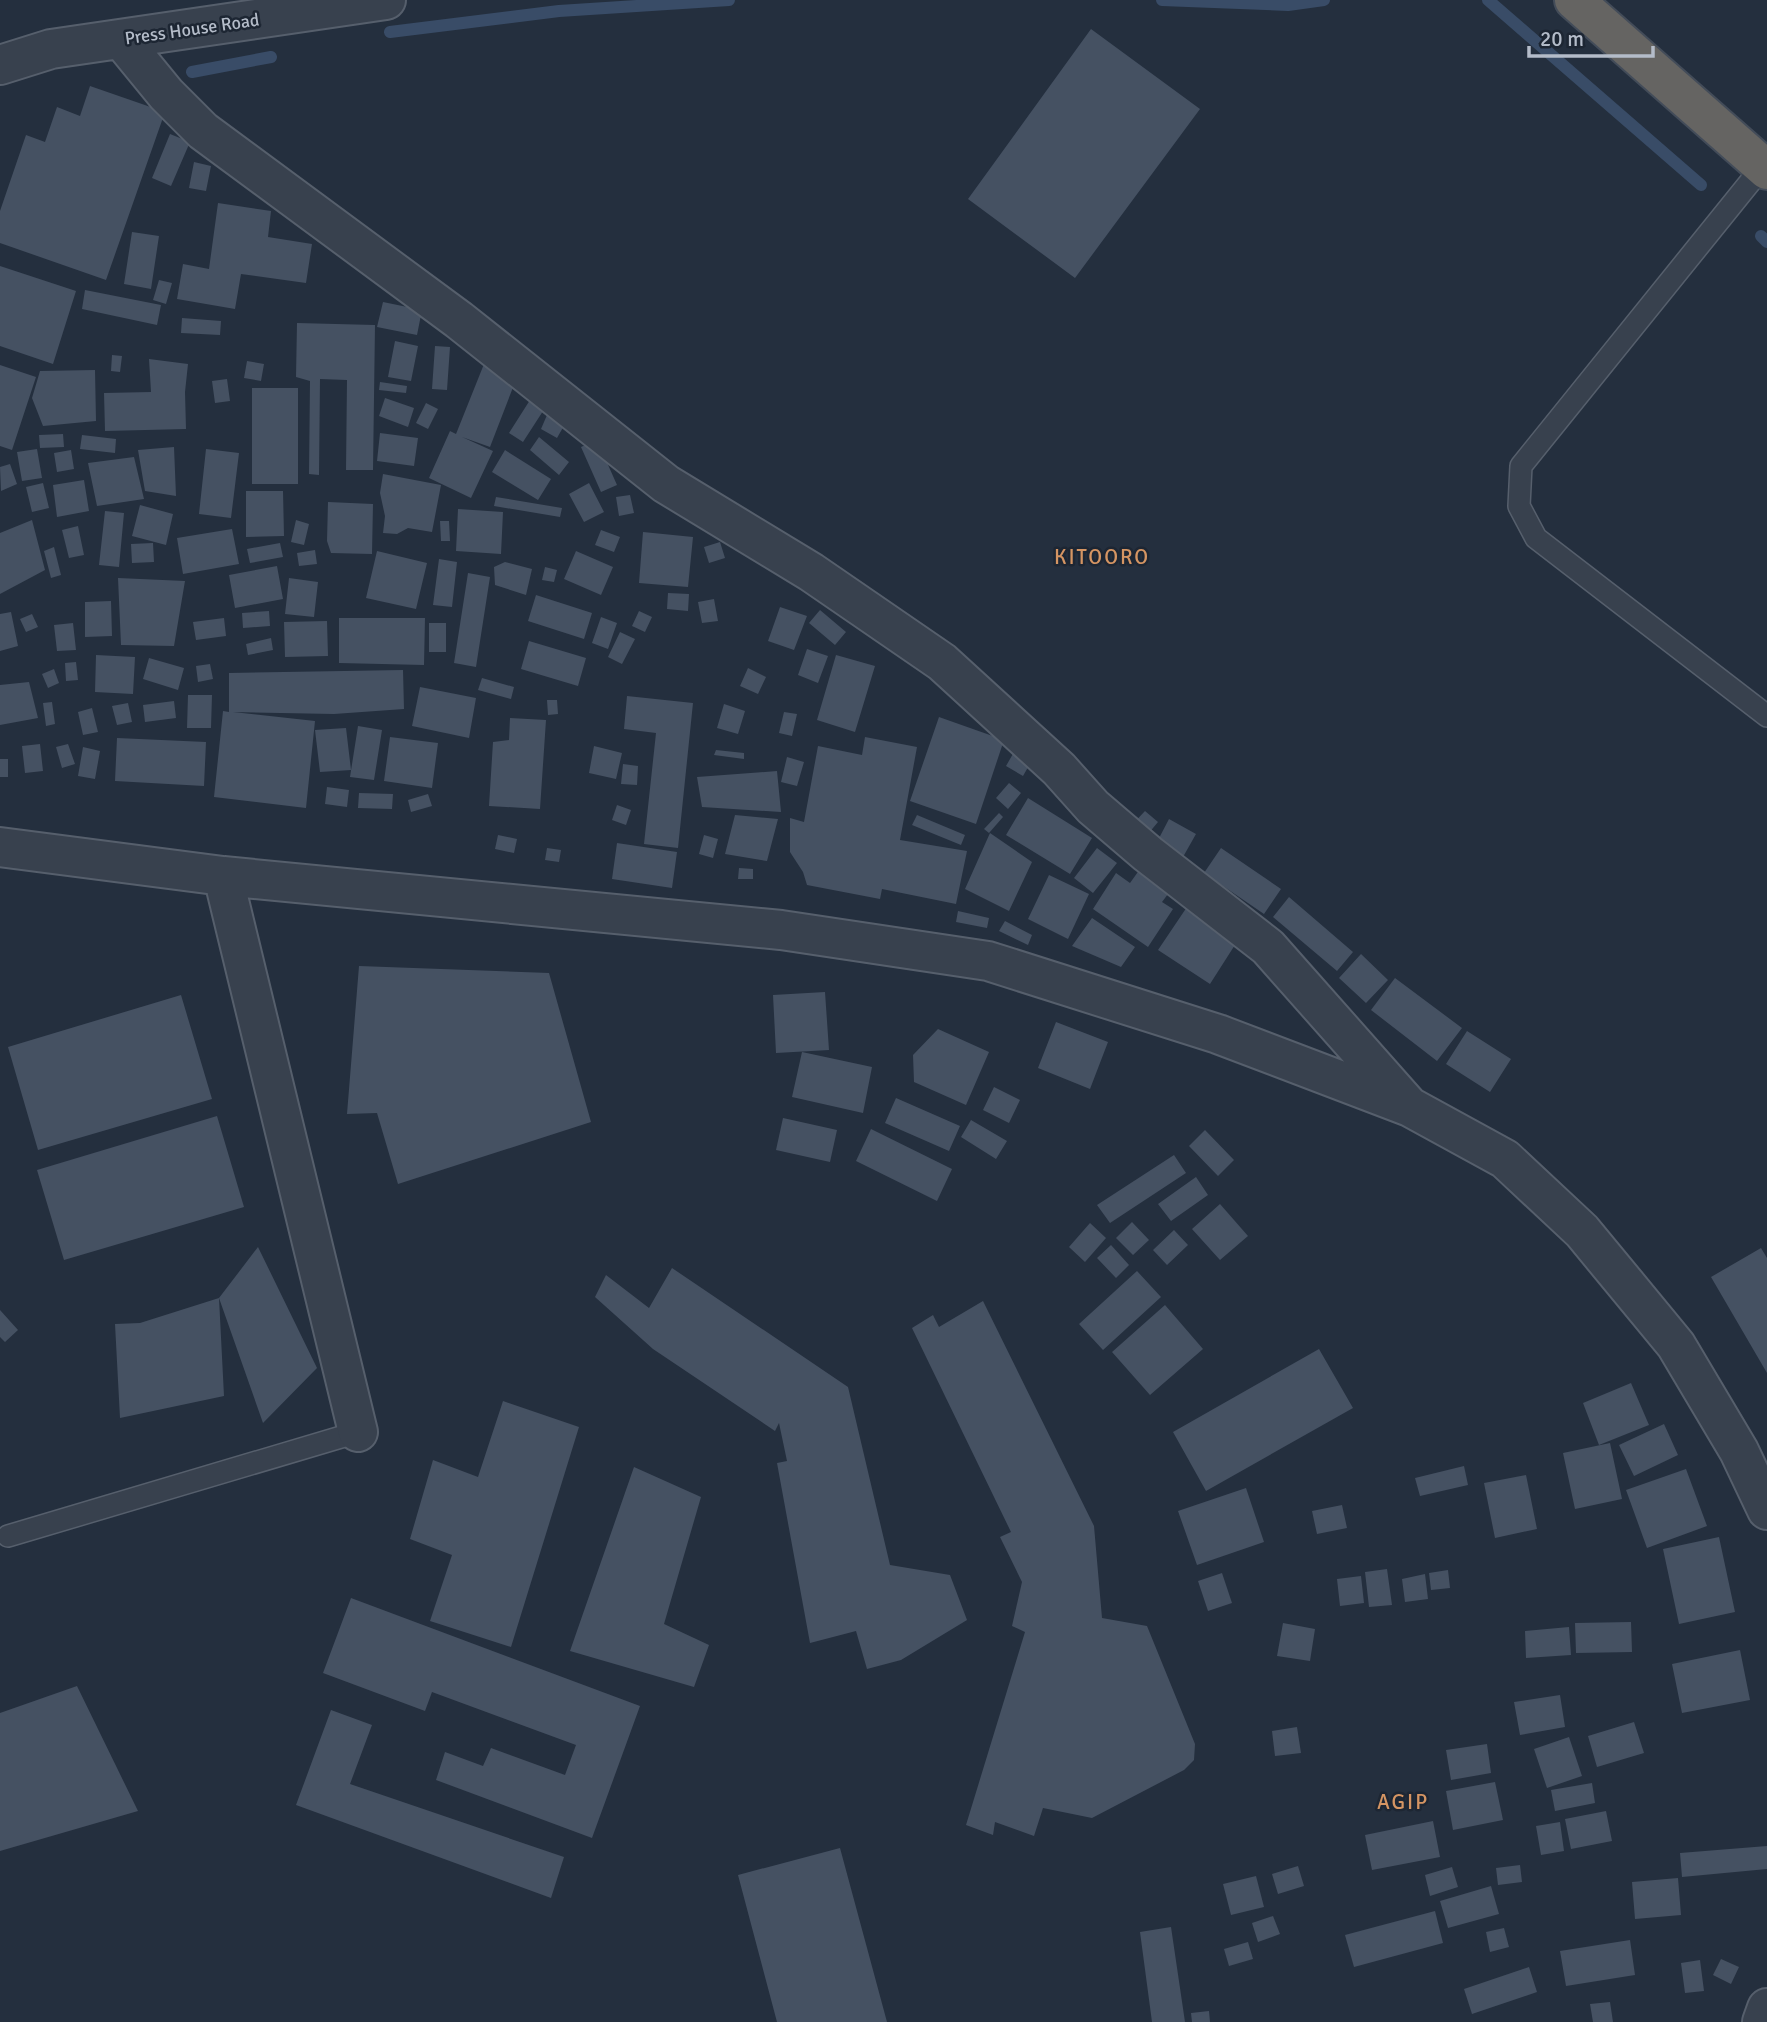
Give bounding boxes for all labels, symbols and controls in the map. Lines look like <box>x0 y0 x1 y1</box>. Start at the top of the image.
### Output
street label: Press House Road <box>123 9 261 49</box>
scale bar <box>1529 14 1653 58</box>
text: 20 m <box>1540 26 1584 52</box>
district label: KITOORO <box>1054 544 1150 570</box>
district label: AGIP <box>1377 1789 1429 1815</box>

